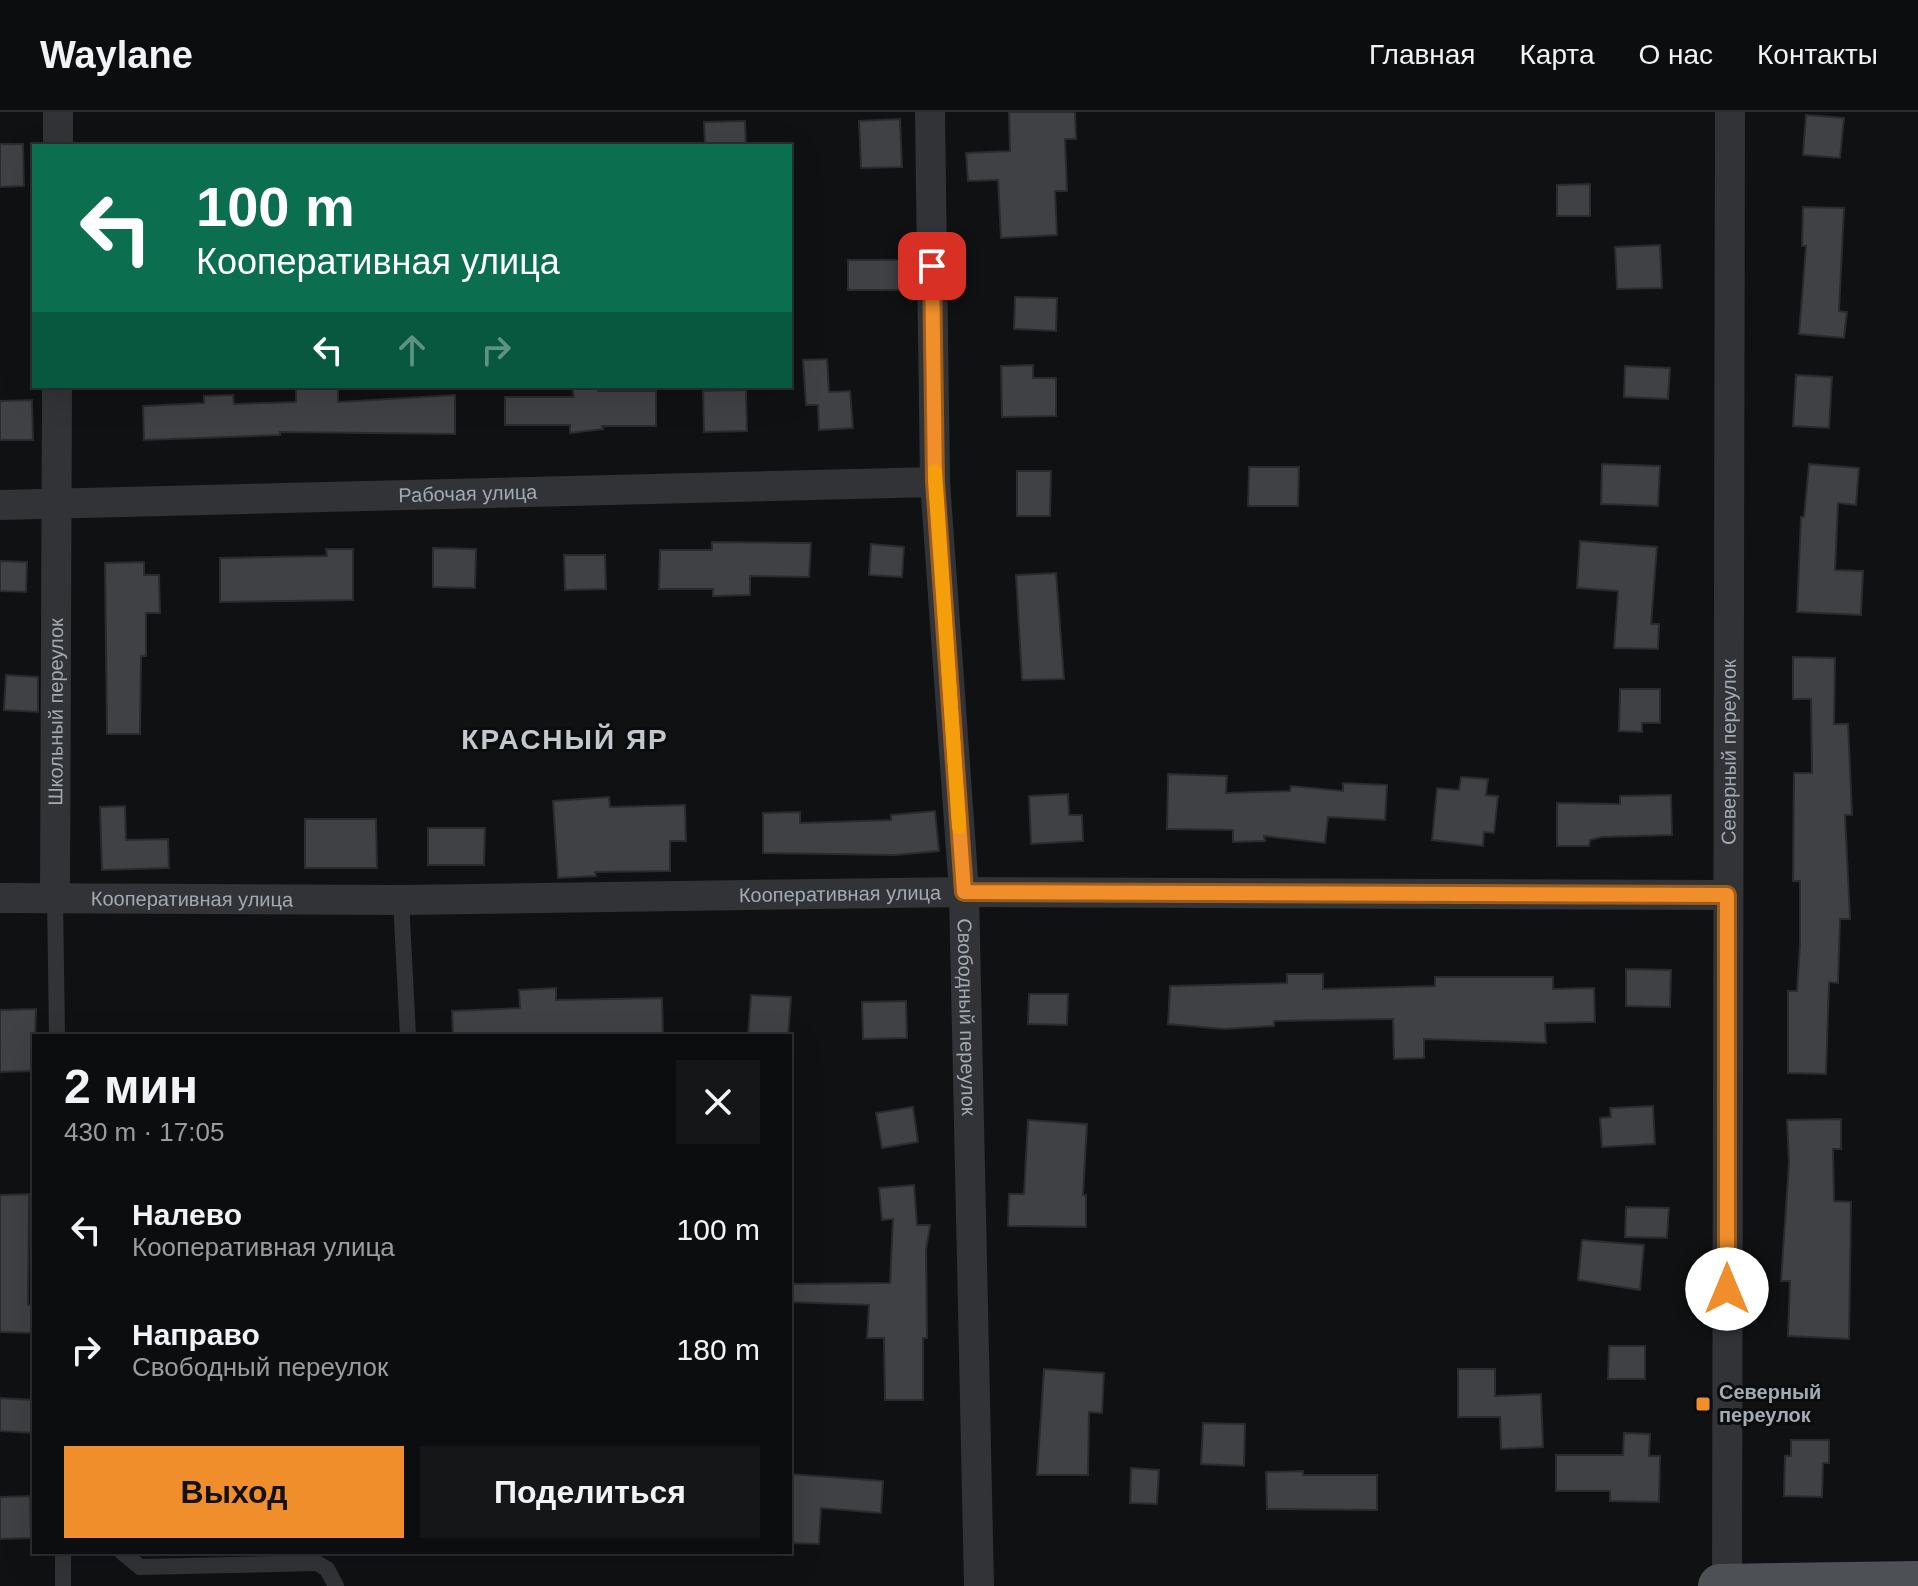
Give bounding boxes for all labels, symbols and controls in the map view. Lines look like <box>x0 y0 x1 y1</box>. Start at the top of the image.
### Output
text: Waylane <box>40 34 193 76</box>
text: Главная <box>1369 39 1476 70</box>
text: Карта <box>1520 39 1594 70</box>
text: О нас <box>1638 39 1713 70</box>
text: Контакты <box>1757 39 1878 70</box>
text: 100 m <box>196 175 355 238</box>
icon: left <box>64 176 168 280</box>
pin <box>898 232 966 300</box>
text: Кооперативная улица <box>196 241 560 282</box>
icon: arrive <box>910 244 954 288</box>
icon: left <box>306 328 350 372</box>
icon: ahead <box>390 328 434 372</box>
icon: right <box>474 328 518 372</box>
street label: Рабочая улица <box>398 481 538 506</box>
street label: Школьный переулок <box>44 618 67 806</box>
street label: Северный переулок <box>1718 659 1740 845</box>
district label: КРАСНЫЙ ЯР <box>461 723 669 755</box>
street label: Кооперативная улица <box>739 881 942 906</box>
street label: Кооперативная улица <box>91 887 294 910</box>
street label: Свободный переулок <box>954 918 980 1116</box>
text: 2 мин <box>64 1060 198 1113</box>
button: close <box>676 1060 760 1144</box>
text: 430 m · 17:05 <box>64 1117 224 1147</box>
text: Налево <box>132 1198 242 1231</box>
icon: left <box>64 1208 108 1252</box>
text: 100 m <box>677 1213 760 1246</box>
text: Кооперативная улица <box>132 1232 395 1262</box>
position arrow <box>1685 1247 1769 1331</box>
text: Направо <box>132 1318 260 1351</box>
icon: right <box>64 1328 108 1372</box>
text: 180 m <box>677 1333 760 1366</box>
text: Свободный переулок <box>132 1352 388 1382</box>
place label: Северный переулок <box>1719 1381 1821 1426</box>
marker: Северный переулок <box>1694 1395 1712 1413</box>
button: Выход <box>64 1446 404 1538</box>
button: Поделиться <box>420 1446 760 1538</box>

